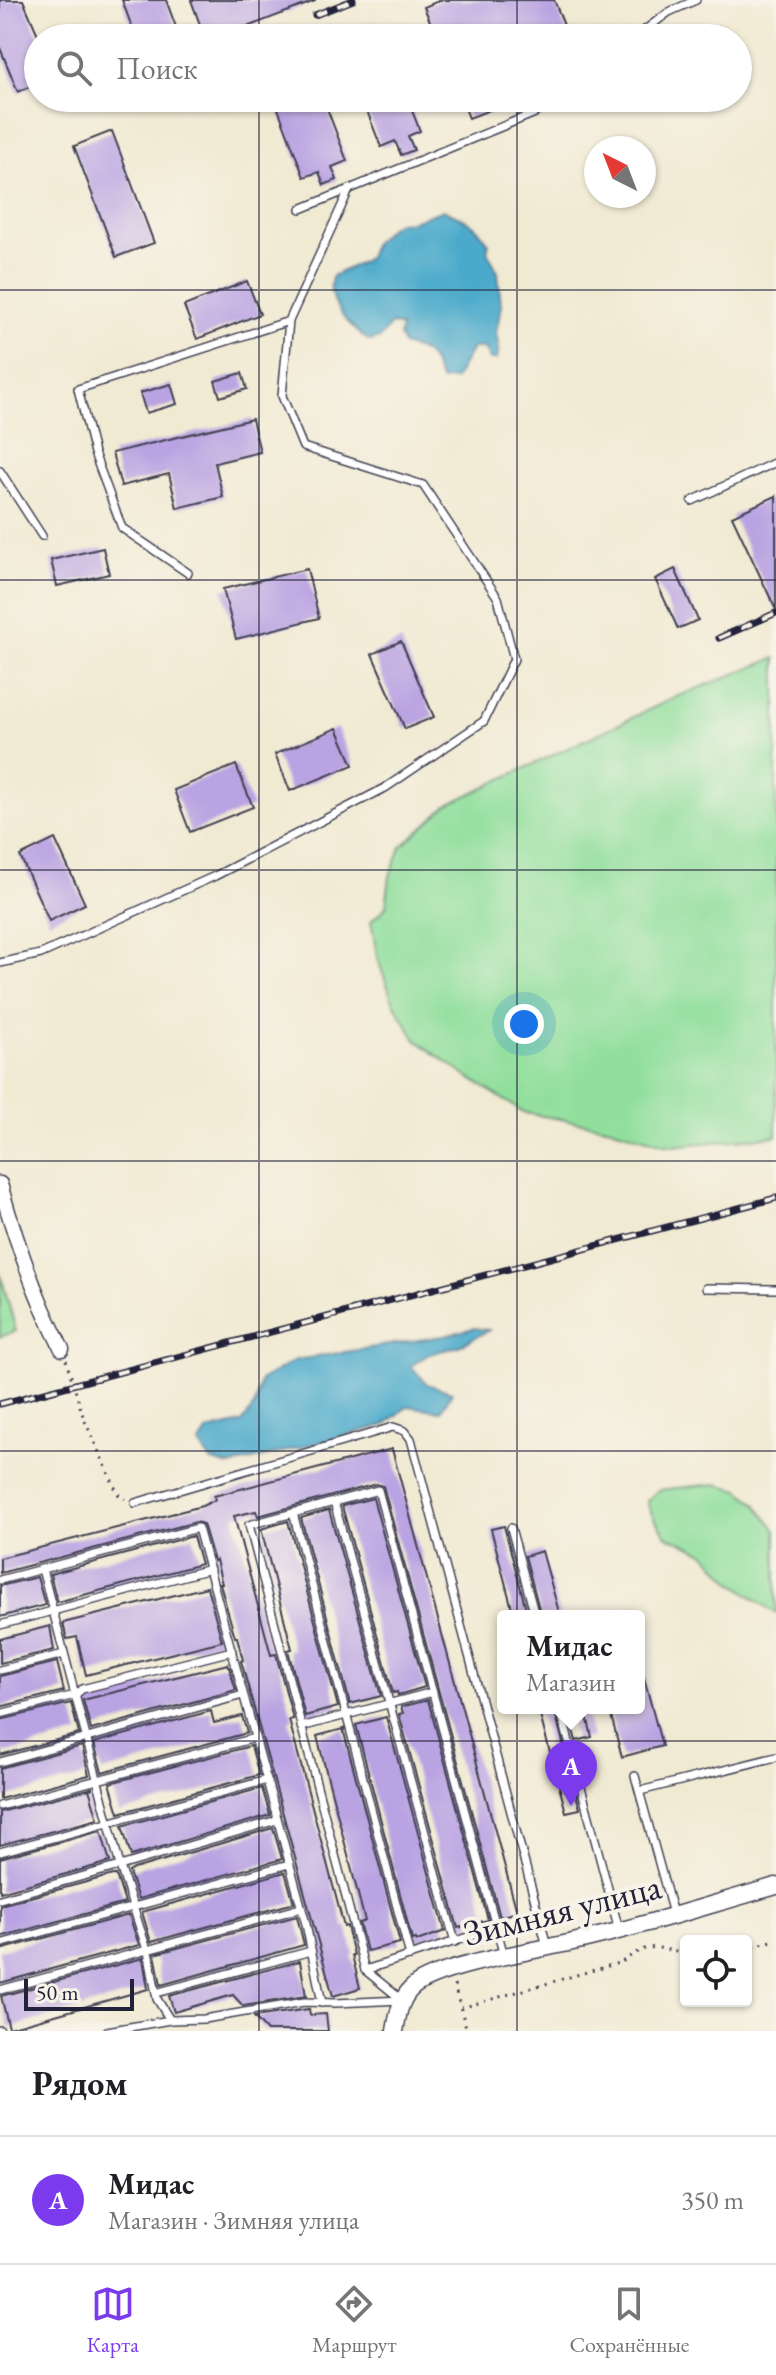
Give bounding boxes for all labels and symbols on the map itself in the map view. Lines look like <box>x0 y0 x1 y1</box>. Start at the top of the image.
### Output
north arrow <box>584 136 656 208</box>
your location <box>504 1004 544 1044</box>
pin: A <box>545 1740 597 1806</box>
street label: Зимняя улица <box>458 1862 666 1957</box>
scale bar <box>24 1975 134 2011</box>

